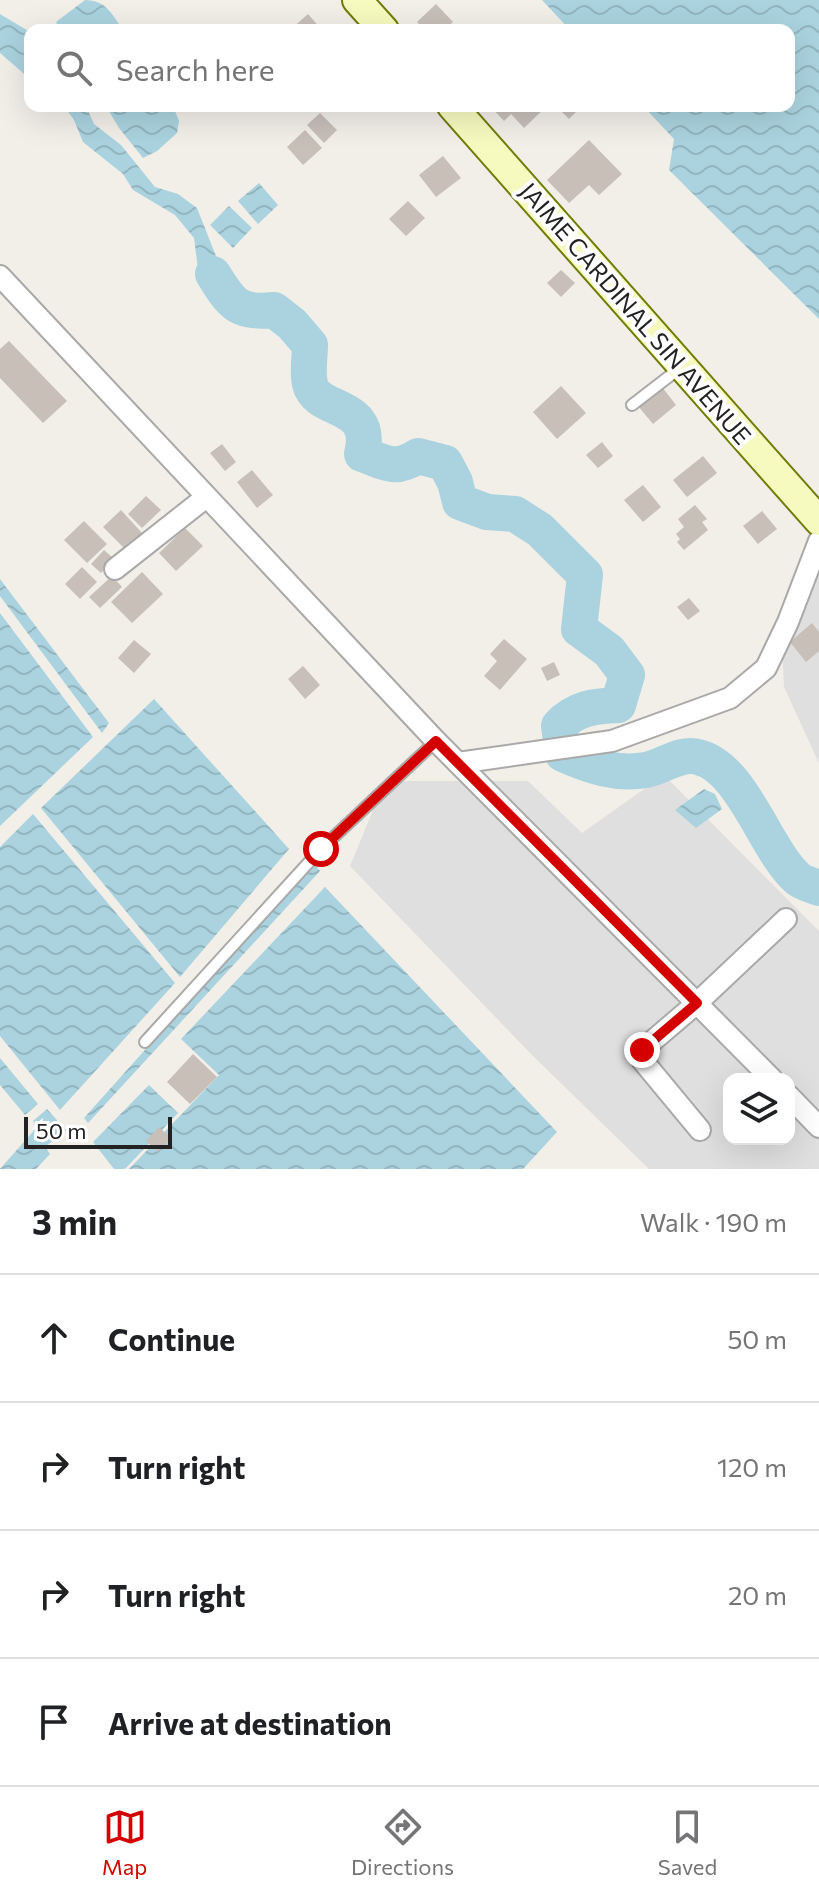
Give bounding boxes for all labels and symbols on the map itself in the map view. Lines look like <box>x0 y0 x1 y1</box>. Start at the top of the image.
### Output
street label: JAIME CARDINAL SIN AVENUE <box>515 176 758 450</box>
route start <box>303 831 339 867</box>
route end <box>624 1032 660 1068</box>
scale bar <box>24 1113 172 1149</box>

